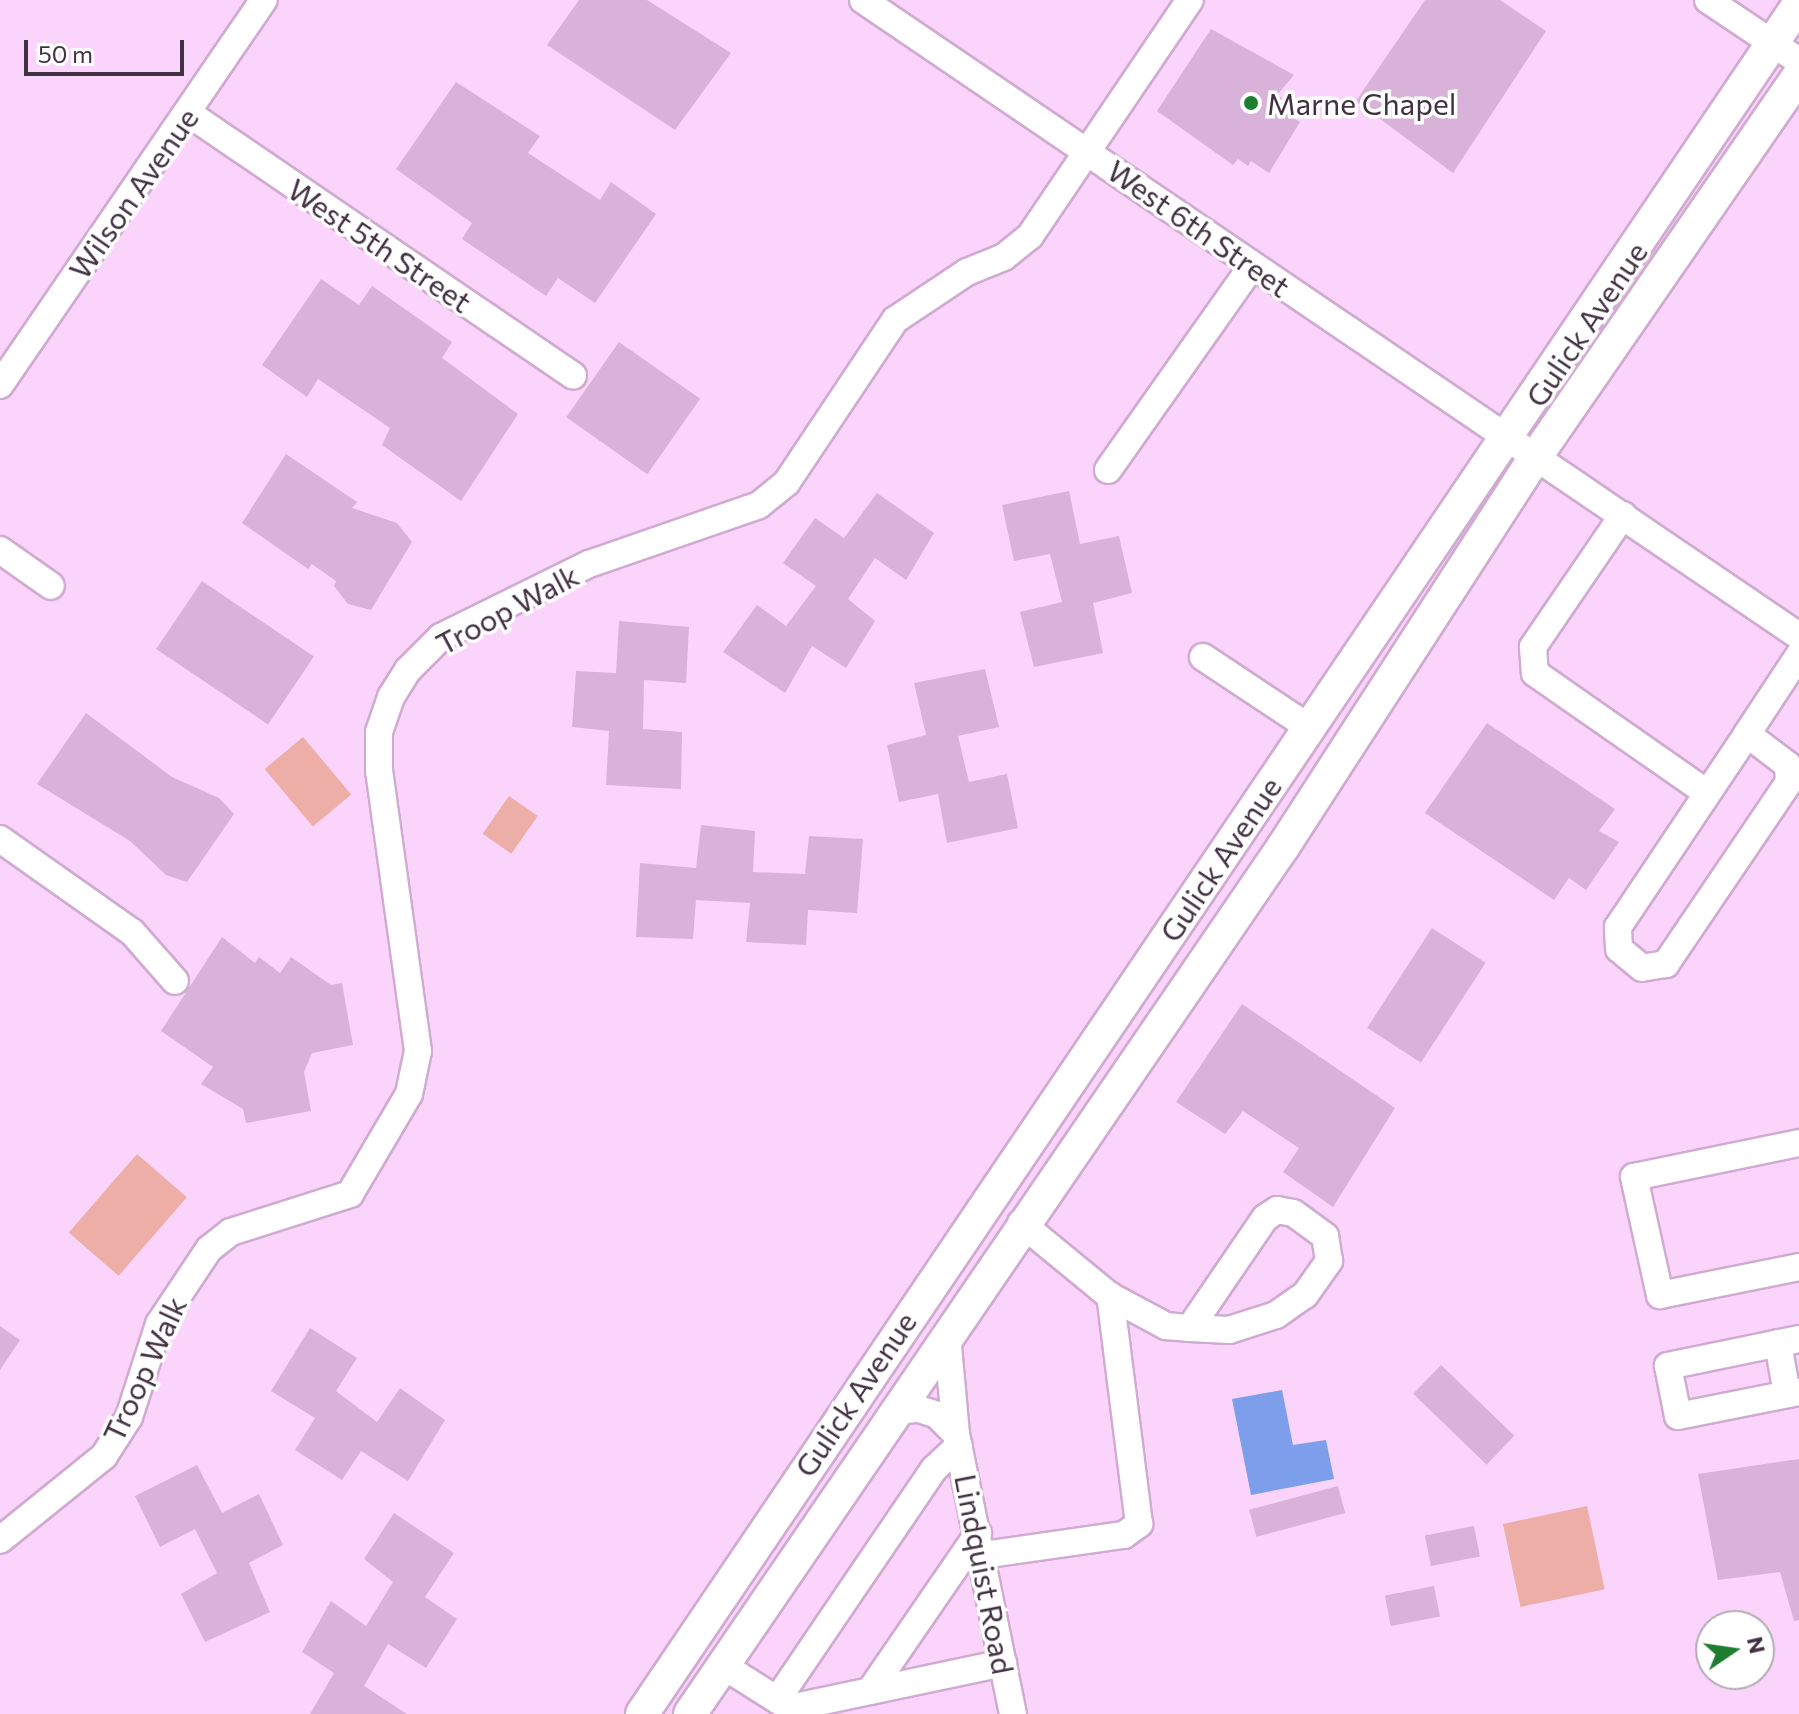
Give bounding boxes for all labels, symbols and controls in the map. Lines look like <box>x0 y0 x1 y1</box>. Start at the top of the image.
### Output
scale bar <box>28 24 188 74</box>
text: 50 m <box>38 39 93 68</box>
place label: Marne Chapel <box>1267 85 1456 121</box>
marker: Marne Chapel <box>1242 94 1260 112</box>
street label: Wilson Avenue <box>61 101 205 285</box>
street label: West 6th Street <box>1101 152 1297 304</box>
street label: West 5th Street <box>282 170 478 320</box>
street label: Gulick Avenue <box>1518 235 1654 413</box>
street label: Troop Walk <box>430 556 584 662</box>
street label: Gulick Avenue <box>1152 770 1288 948</box>
street label: Troop Walk <box>95 1291 193 1447</box>
street label: Gulick Avenue <box>787 1305 923 1483</box>
street label: Lindquist Road <box>948 1471 1022 1677</box>
north arrow <box>1695 1610 1775 1690</box>
text: N <box>1742 1634 1772 1656</box>

